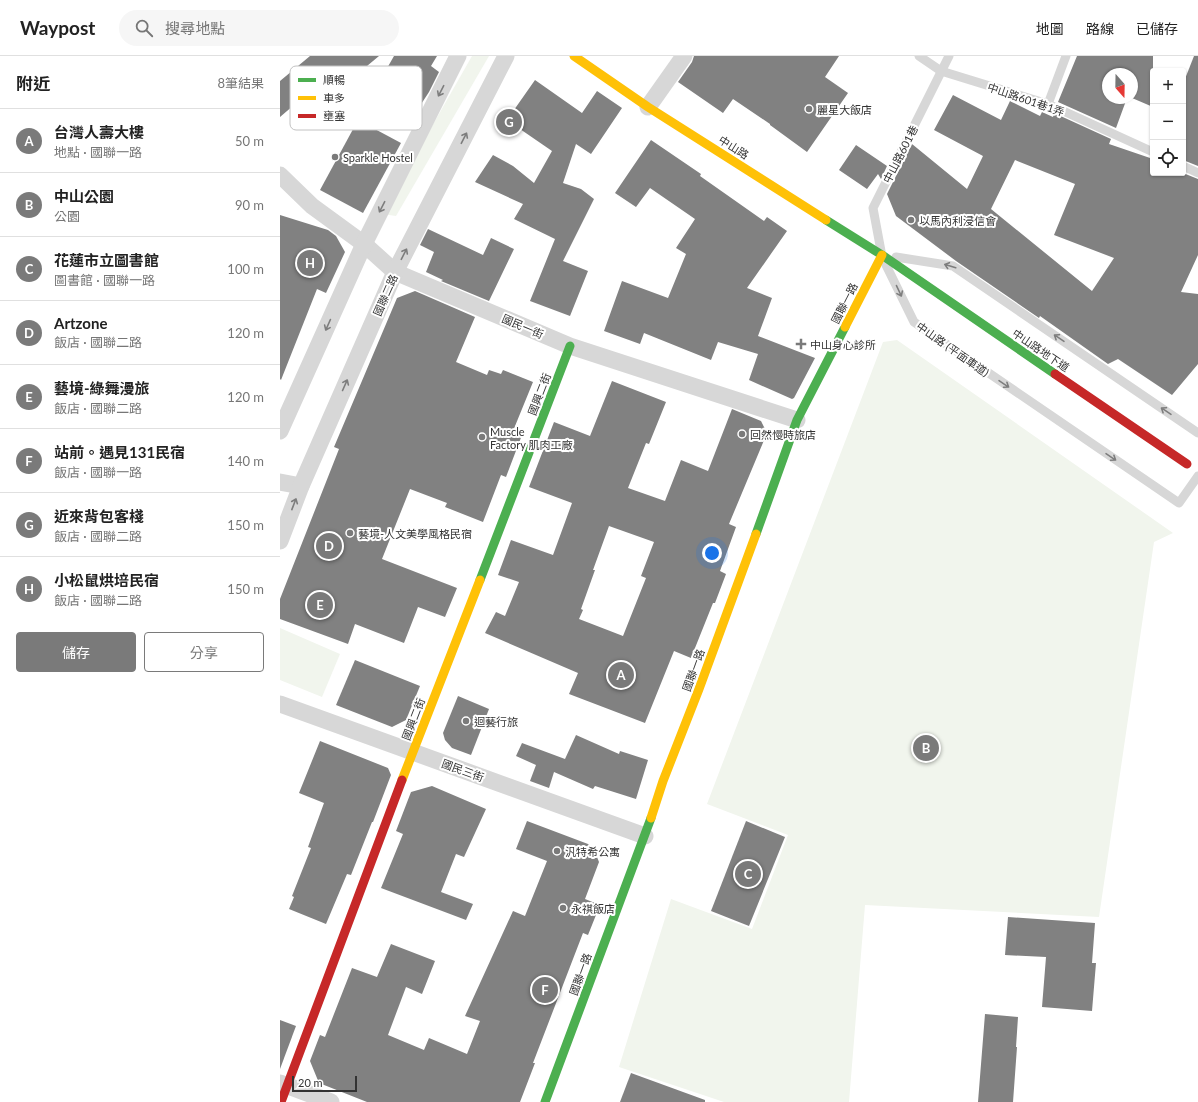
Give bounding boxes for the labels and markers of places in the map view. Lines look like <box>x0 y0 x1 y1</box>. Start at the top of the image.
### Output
place label: 麗星大飯店 <box>817 103 872 116</box>
marker: 麗星大飯店 <box>804 104 814 114</box>
pin: G <box>496 107 522 137</box>
place label: Sparkle Hostel <box>343 151 413 164</box>
marker: Sparkle Hostel <box>330 152 340 162</box>
place label: 以馬內利浸信會 <box>919 214 996 227</box>
marker: 以馬內利浸信會 <box>906 215 916 225</box>
pin: H <box>297 248 323 278</box>
marker: 中山身心診所 <box>795 338 807 350</box>
place label: 中山身心診所 <box>810 338 876 351</box>
place label: Muscle Factory 肌肉工廠 <box>490 425 573 451</box>
place label: 回然慢時旅店 <box>750 428 816 441</box>
marker: 回然慢時旅店 <box>737 429 747 439</box>
marker: Muscle Factory 肌肉工廠 <box>477 432 487 442</box>
place label: 藝境-人文美學風格民宿 <box>358 527 472 540</box>
marker: 藝境-人文美學風格民宿 <box>345 528 355 538</box>
pin: D <box>316 531 342 561</box>
pin: E <box>307 590 333 620</box>
pin: A <box>608 660 634 690</box>
place label: 迴藝行旅 <box>474 715 518 728</box>
marker: 迴藝行旅 <box>461 716 471 726</box>
pin: B <box>913 733 939 763</box>
place label: 汎特希公寓 <box>565 845 620 858</box>
marker: 汎特希公寓 <box>552 846 562 856</box>
pin: C <box>735 859 761 889</box>
place label: 永祺飯店 <box>571 902 615 915</box>
marker: 永祺飯店 <box>558 903 568 913</box>
pin: F <box>532 975 558 1005</box>

